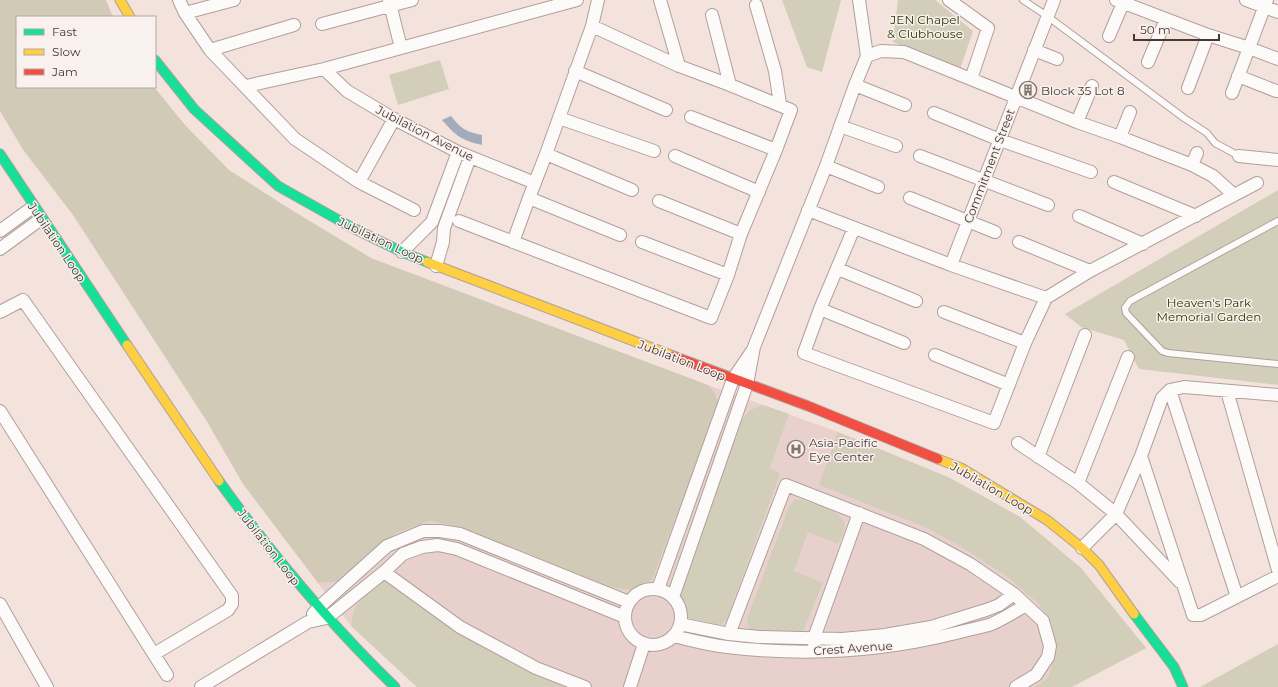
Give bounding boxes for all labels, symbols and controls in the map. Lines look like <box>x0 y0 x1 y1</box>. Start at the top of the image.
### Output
park label: JEN Chapel & Clubhouse <box>887 12 963 41</box>
legend <box>16 16 156 88</box>
scale bar <box>1134 16 1219 42</box>
text: 50 m <box>1140 22 1171 37</box>
text: Fast <box>52 24 77 39</box>
text: Slow <box>52 44 81 59</box>
text: Jam <box>51 64 78 79</box>
building icon: Block 35 Lot 8 <box>1018 80 1038 100</box>
place label: Block 35 Lot 8 <box>1041 83 1125 98</box>
street label: Jubilation Avenue <box>373 101 476 164</box>
street label: Commitment Street <box>960 106 1018 225</box>
street label: Jubilation Loop <box>24 199 89 285</box>
street label: Jubilation Loop <box>335 213 426 266</box>
park label: Heaven's Park Memorial Garden <box>1157 295 1261 324</box>
street label: Jubilation Loop <box>635 336 728 384</box>
place label: Asia-Pacific Eye Center <box>809 435 878 464</box>
hospital icon: Asia-Pacific Eye Center <box>786 439 806 459</box>
street label: Jubilation Loop <box>947 458 1036 518</box>
street label: Jubilation Loop <box>234 505 303 588</box>
street label: Crest Avenue <box>813 638 893 658</box>

